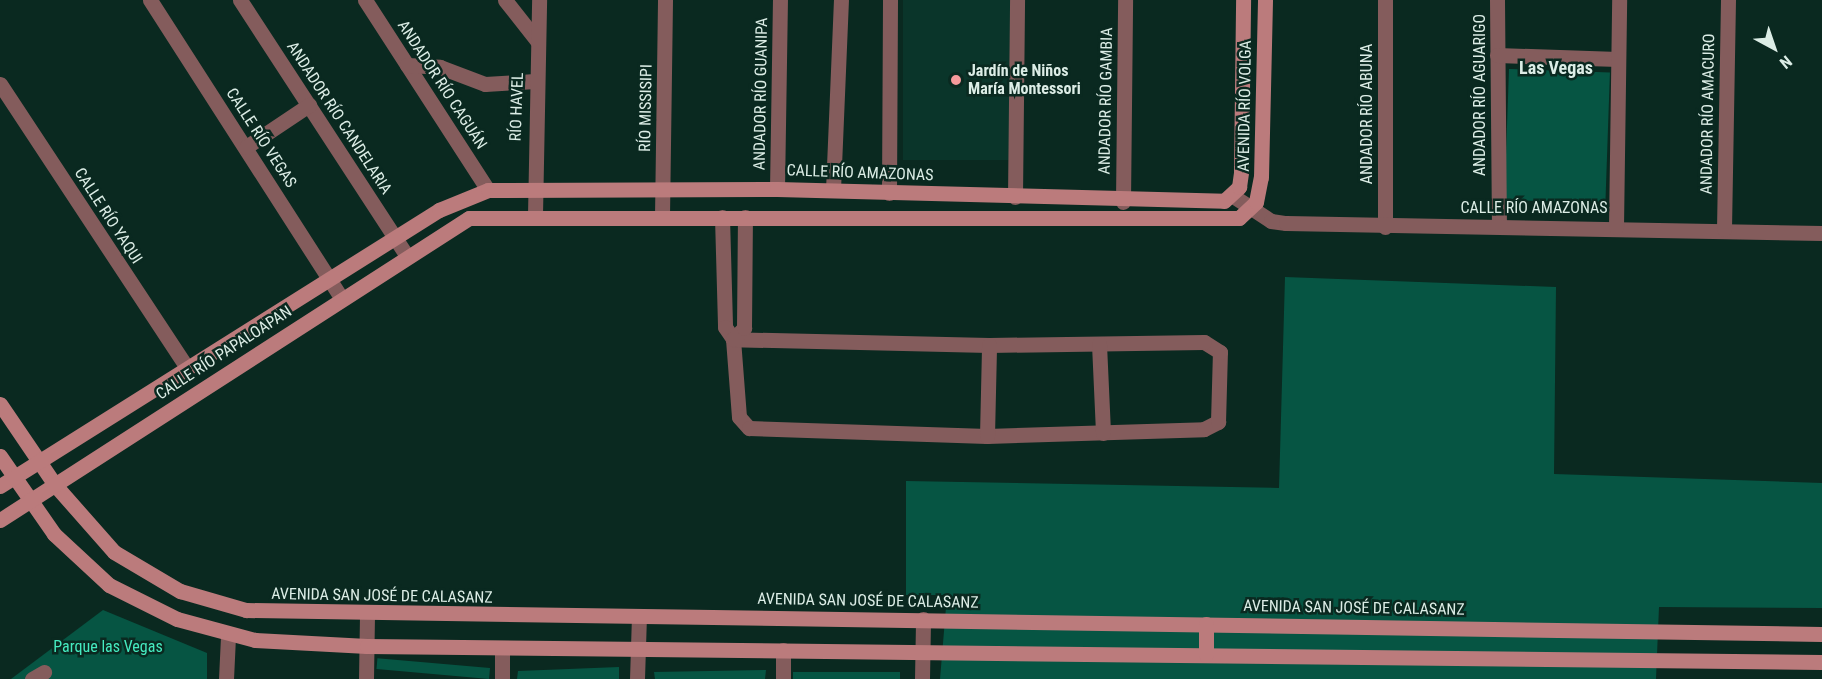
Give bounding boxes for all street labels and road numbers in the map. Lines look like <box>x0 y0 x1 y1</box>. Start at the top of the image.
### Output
street label: ANDADOR RÍO AGUARIGO <box>1470 14 1490 176</box>
street label: ANDADOR RÍO CAGUÁN <box>393 17 491 153</box>
street label: ANDADOR RÍO GUANIPA <box>750 18 772 170</box>
street label: ANDADOR RÍO GAMBIA <box>1095 27 1117 175</box>
street label: ANDADOR RÍO AMACURO <box>1697 33 1719 195</box>
street label: ANDADOR RÍO CANDELARIA <box>282 38 396 198</box>
street label: AVENIDA RÍO VOLGA <box>1234 40 1256 172</box>
street label: ANDADOR RÍO ABUNA <box>1357 44 1377 184</box>
street label: RÍO MISSISIPI <box>636 64 656 152</box>
street label: RÍO HAVEL <box>506 72 528 142</box>
street label: CALLE RÍO VEGAS <box>222 85 300 191</box>
street label: CALLE RÍO AMAZONAS <box>786 161 934 185</box>
street label: CALLE RÍO YAQUI <box>70 165 146 267</box>
street label: CALLE RÍO AMAZONAS <box>1461 198 1607 218</box>
street label: CALLE RÍO PAPALOAPAN <box>153 302 295 404</box>
street label: AVENIDA SAN JOSÉ DE CALASANZ <box>271 584 493 608</box>
street label: AVENIDA SAN JOSÉ DE CALASANZ <box>757 589 979 613</box>
street label: AVENIDA SAN JOSÉ DE CALASANZ <box>1243 596 1465 620</box>

